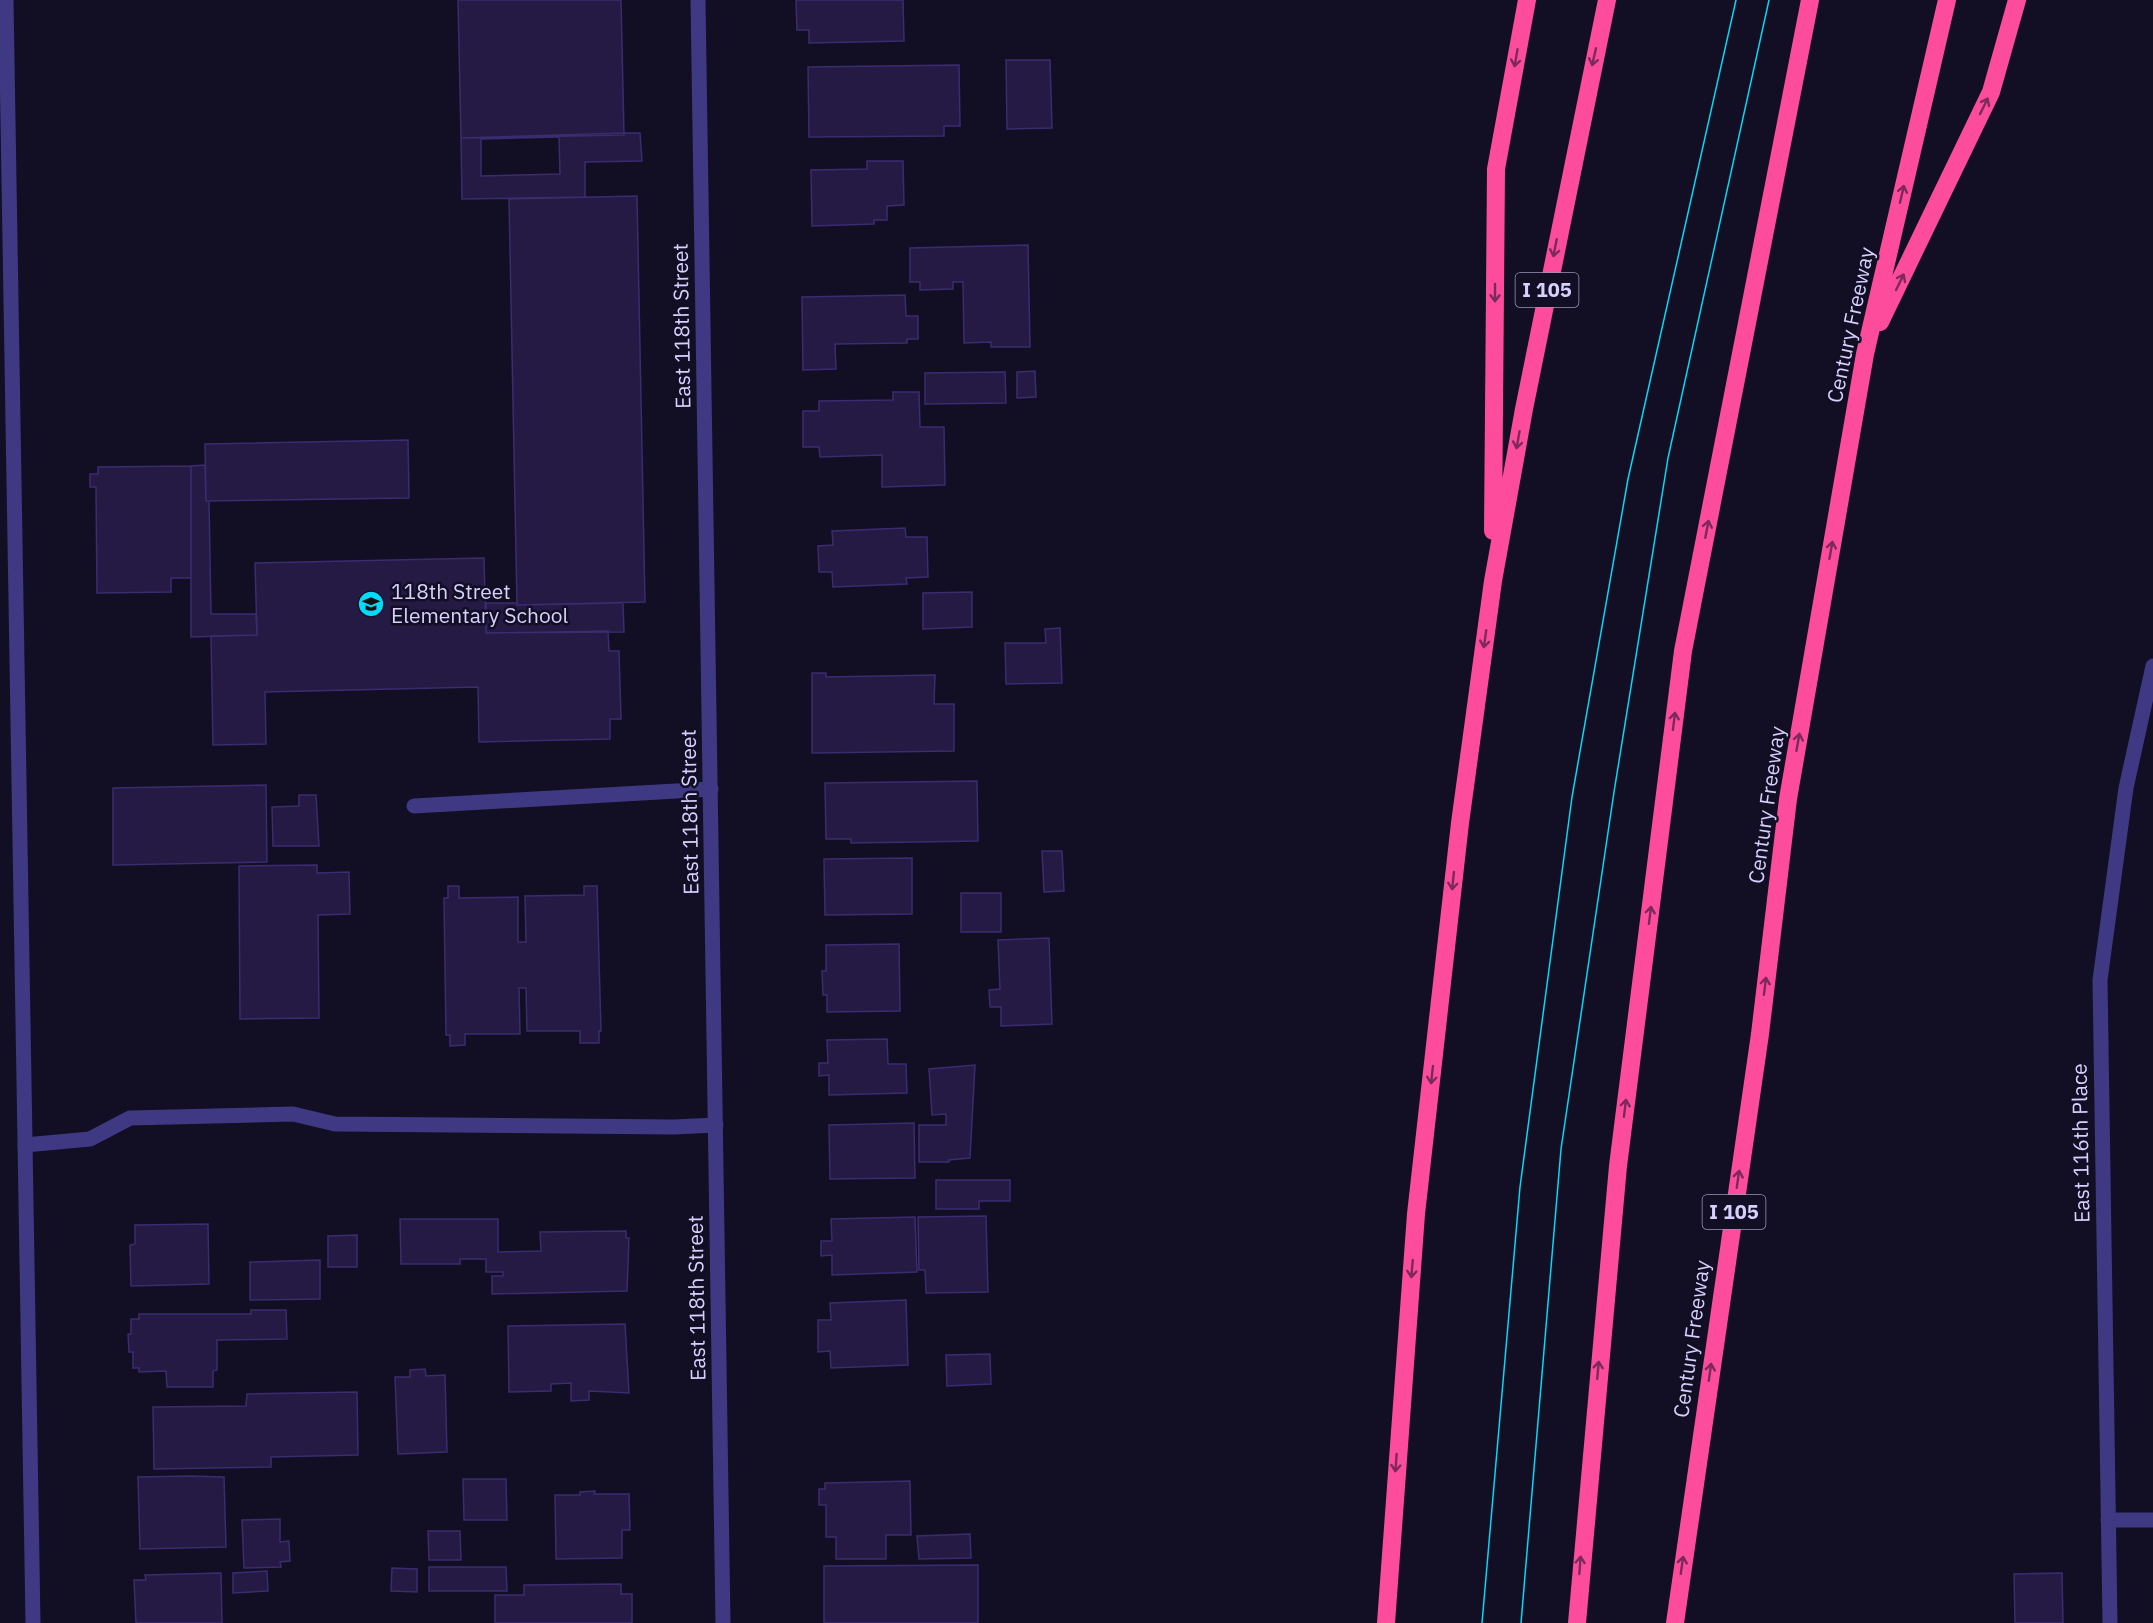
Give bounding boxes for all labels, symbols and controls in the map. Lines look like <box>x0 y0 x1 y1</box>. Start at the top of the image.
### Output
one-way arrow <box>1510 47 1521 67</box>
one-way arrow <box>1588 47 1599 66</box>
one-way arrow <box>1978 98 1990 116</box>
one-way arrow <box>1896 185 1908 204</box>
one-way arrow <box>1549 238 1560 257</box>
street label: East 118th Street <box>666 243 696 409</box>
street label: Century Freeway <box>1820 244 1880 405</box>
road number: I 105 <box>1516 273 1578 307</box>
one-way arrow <box>1894 273 1906 291</box>
one-way arrow <box>1489 282 1501 302</box>
one-way arrow <box>1512 429 1523 449</box>
one-way arrow <box>1702 520 1713 539</box>
one-way arrow <box>1826 540 1837 560</box>
place label: 118th Street Elementary School <box>391 577 568 629</box>
school or university icon: 118th Street Elementary School <box>356 589 386 619</box>
one-way arrow <box>1479 629 1490 648</box>
one-way arrow <box>1669 712 1680 732</box>
street label: Century Freeway <box>1741 724 1791 885</box>
street label: East 118th Street <box>674 729 704 895</box>
one-way arrow <box>1793 732 1804 752</box>
one-way arrow <box>1447 871 1458 891</box>
one-way arrow <box>1644 905 1655 925</box>
one-way arrow <box>1760 977 1771 996</box>
street label: East 116th Place <box>2065 1063 2095 1223</box>
one-way arrow <box>1426 1065 1437 1085</box>
one-way arrow <box>1620 1099 1631 1118</box>
one-way arrow <box>1733 1170 1744 1189</box>
road number: I 105 <box>1702 1195 1766 1229</box>
street label: East 118th Street <box>681 1215 711 1381</box>
street label: Century Freeway <box>1666 1258 1716 1419</box>
one-way arrow <box>1406 1259 1417 1279</box>
one-way arrow <box>1593 1361 1604 1381</box>
one-way arrow <box>1705 1363 1716 1382</box>
one-way arrow <box>1390 1453 1401 1473</box>
one-way arrow <box>1575 1555 1586 1575</box>
one-way arrow <box>1676 1556 1687 1575</box>

